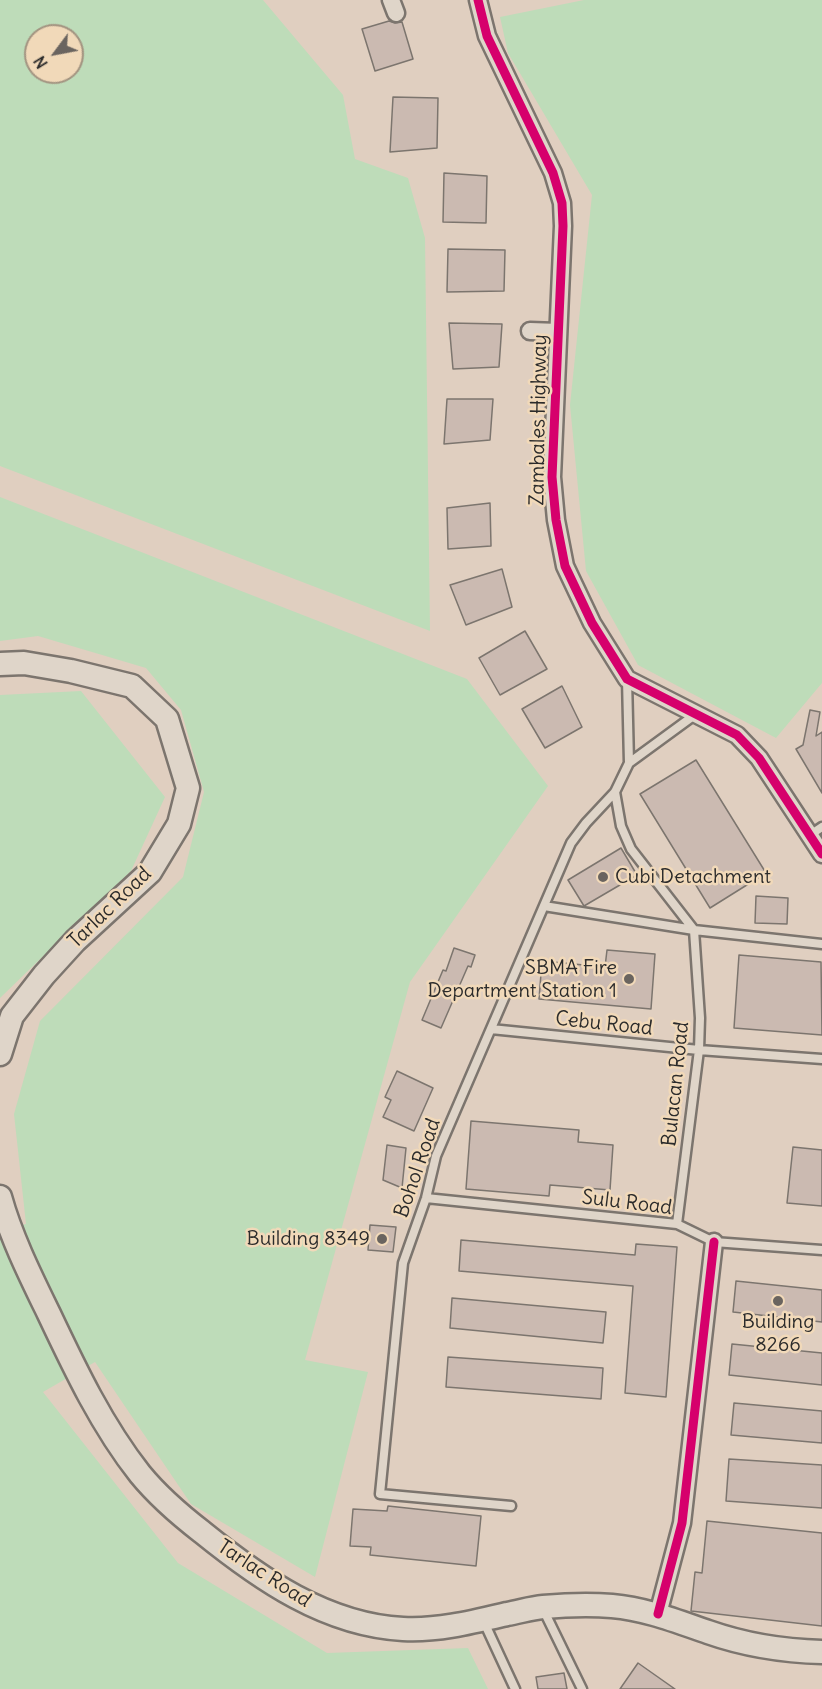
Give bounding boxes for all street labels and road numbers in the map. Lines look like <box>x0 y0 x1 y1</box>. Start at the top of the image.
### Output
street label: Zambales Highway <box>526 334 552 506</box>
street label: Tarlac Road <box>63 862 157 954</box>
street label: Cebu Road <box>554 1007 654 1041</box>
street label: Bulacan Road <box>658 1020 694 1148</box>
street label: Bohol Road <box>390 1115 446 1221</box>
street label: Sulu Road <box>581 1186 673 1220</box>
street label: Tarlac Road <box>213 1535 315 1613</box>

